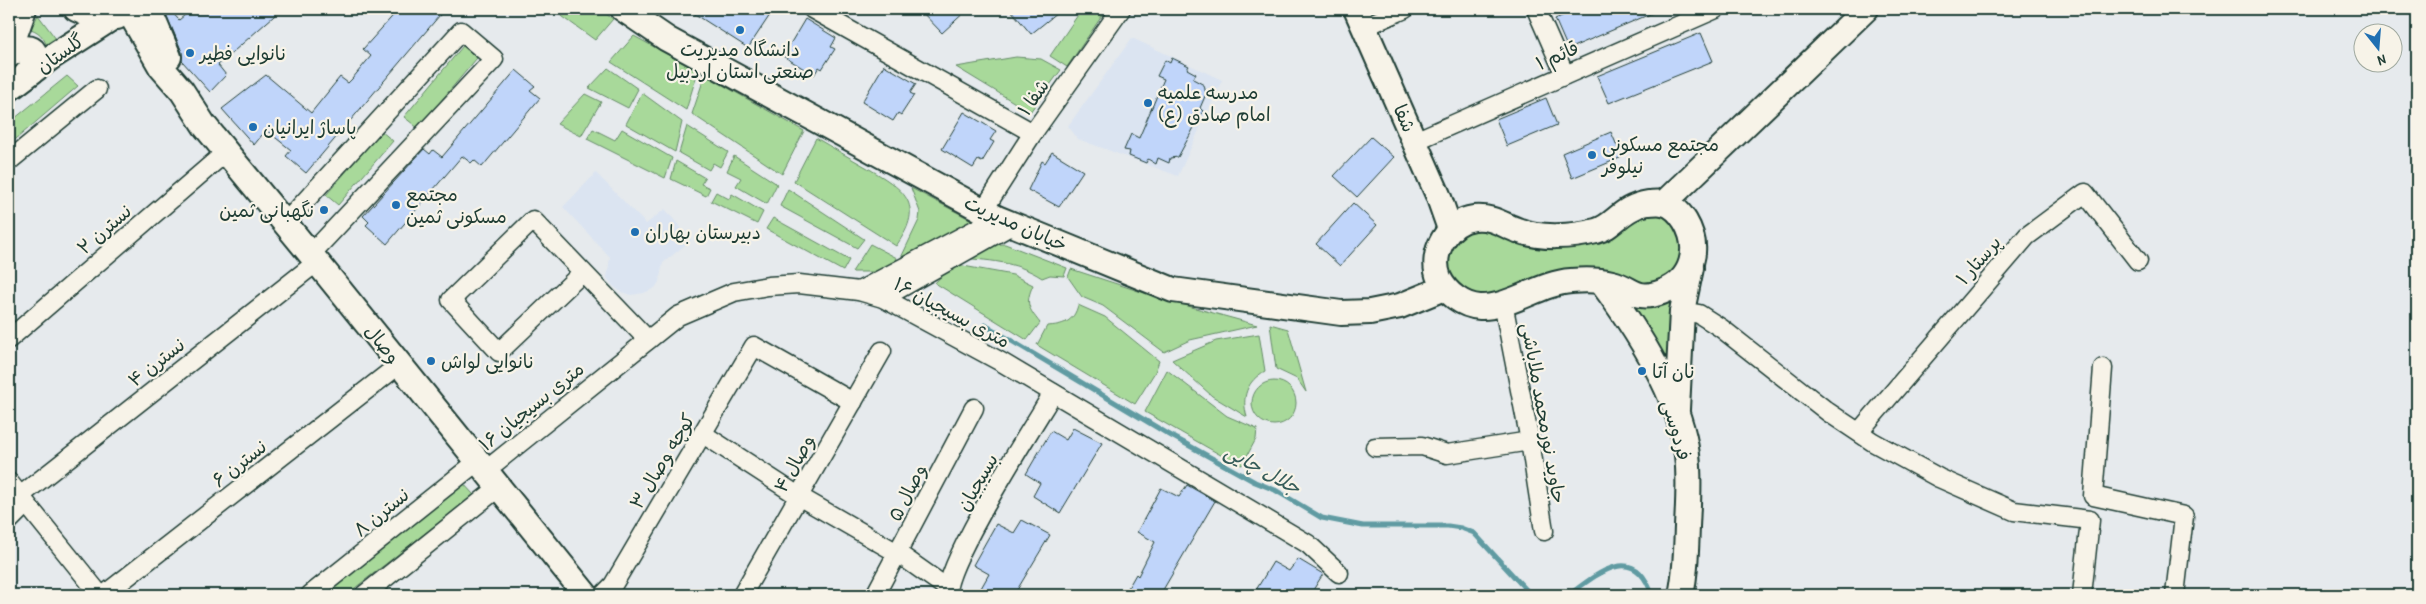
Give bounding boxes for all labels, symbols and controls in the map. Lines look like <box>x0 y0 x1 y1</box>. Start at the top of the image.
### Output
north arrow <box>2354 22 2404 72</box>
marker: دانشگاه مدیریت صنعتی استان اردبیل <box>734 24 746 36</box>
street label: گلستان <box>31 27 89 79</box>
street label: قائم ۱ <box>1531 34 1583 78</box>
place label: دانشگاه مدیریت صنعتی استان اردبیل <box>666 36 814 84</box>
place label: نانوایی فطیر <box>198 40 287 66</box>
marker: نانوایی فطیر <box>184 47 196 59</box>
text: N <box>2375 51 2388 71</box>
street label: شفا ۱ <box>1011 73 1055 121</box>
place label: مدرسه علمیه امام صادق (ع) <box>1158 79 1271 129</box>
marker: مدرسه علمیه امام صادق (ع) <box>1142 97 1154 109</box>
street label: شفا <box>1387 100 1423 136</box>
place label: پاساژ ایرانیان <box>263 114 357 140</box>
marker: پاساژ ایرانیان <box>247 121 259 133</box>
place label: مجتمع مسکونی نیلوفر <box>1600 131 1719 179</box>
marker: مجتمع مسکونی نیلوفر <box>1586 149 1598 161</box>
place label: مجتمع مسکونی ثمین <box>406 181 507 229</box>
street label: خیابان مدیریت <box>960 189 1072 257</box>
place label: نگهبانی ثمین <box>219 197 314 223</box>
street label: نسترن ۲ <box>71 198 137 260</box>
marker: مجتمع مسکونی ثمین <box>390 199 402 211</box>
marker: نگهبانی ثمین <box>318 204 330 216</box>
place label: دبیرستان بهاران <box>645 219 761 245</box>
marker: دبیرستان بهاران <box>629 226 641 238</box>
street label: پرستار ۱ <box>1949 230 2007 290</box>
street label: ۱۶ متری بسیجیان <box>889 270 1015 354</box>
street label: وصال <box>359 319 407 369</box>
street label: جاوید نورمحمد ملاباشی <box>1515 321 1573 505</box>
street label: نسترن ۴ <box>122 331 190 393</box>
place label: نانوایی لواش <box>441 348 535 374</box>
marker: نانوایی لواش <box>425 355 437 367</box>
street label: ۱۶ متری بسیجیان <box>473 355 589 457</box>
place label: نان آتا <box>1652 358 1695 384</box>
marker: نان آتا <box>1636 365 1648 377</box>
street label: فردوسی <box>1656 397 1698 463</box>
street label: کوچه وصال ۳ <box>623 408 701 514</box>
street label: وصال ۴ <box>767 429 821 497</box>
street label: نسترن ۶ <box>206 433 272 493</box>
water label: جلال چایی <box>1220 437 1306 501</box>
street label: بسیجیان <box>950 448 1004 516</box>
street label: وصال ۵ <box>881 459 933 525</box>
street label: نسترن ۸ <box>348 481 414 543</box>

